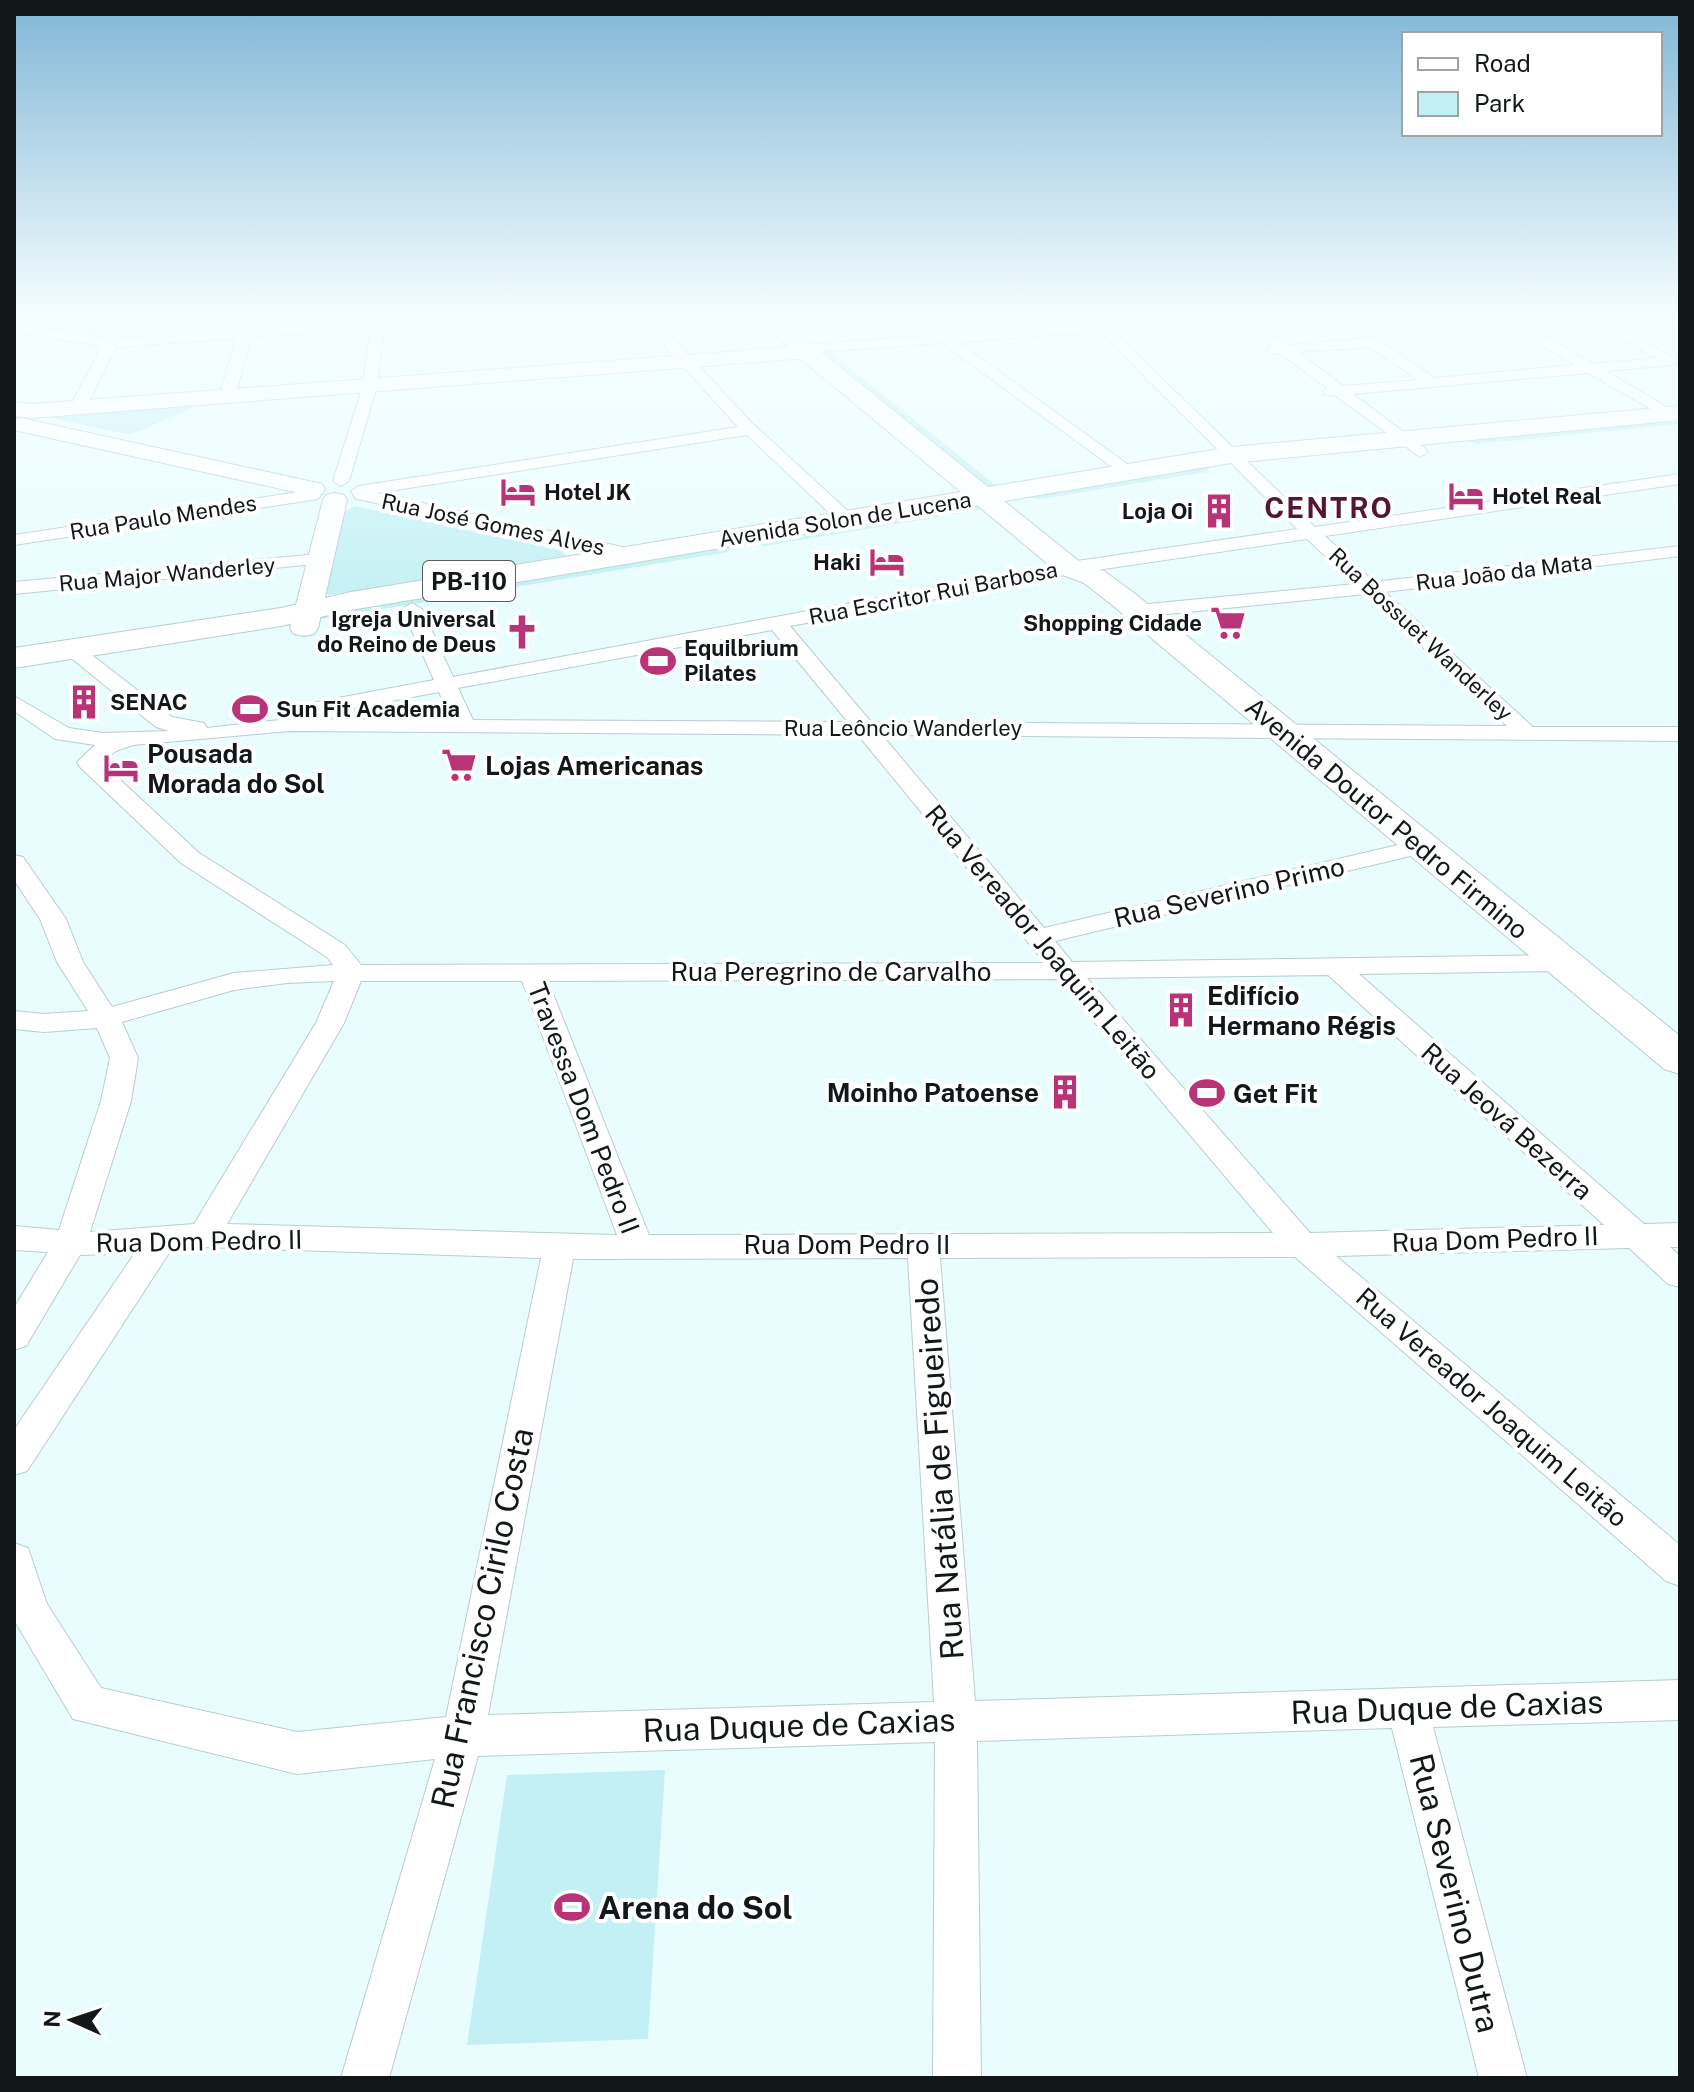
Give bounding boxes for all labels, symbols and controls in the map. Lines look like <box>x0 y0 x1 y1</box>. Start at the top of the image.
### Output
legend <box>1402 32 1662 136</box>
text: Road <box>1474 49 1531 77</box>
text: Park <box>1474 89 1525 117</box>
hotel icon: Hotel JK <box>499 473 537 511</box>
hotel icon: Hotel Real <box>1447 477 1485 515</box>
place label: Hotel JK <box>544 479 631 505</box>
place label: Hotel Real <box>1492 483 1602 509</box>
street label: Avenida Solon de Lucena <box>717 486 973 552</box>
street label: Rua José Gomes Alves <box>379 488 607 560</box>
street label: Rua Paulo Mendes <box>68 489 258 545</box>
district label: CENTRO <box>1264 491 1394 524</box>
building icon: Loja Oi <box>1200 492 1238 530</box>
place label: Loja Oi <box>1122 498 1193 524</box>
street label: Rua Bossuet Wanderley <box>1324 542 1518 726</box>
hotel icon: Haki <box>868 543 906 581</box>
street label: Rua João da Mata <box>1414 548 1594 596</box>
place label: Haki <box>813 549 861 575</box>
street label: Rua Major Wanderley <box>58 552 277 596</box>
street label: Rua Escritor Rui Barbosa <box>806 556 1060 630</box>
road number: PB-110 <box>423 561 515 601</box>
supermarket icon: Shopping Cidade <box>1209 604 1247 642</box>
place label: Igreja Universal do Reino de Deus <box>317 606 496 657</box>
place label: Shopping Cidade <box>1023 610 1202 636</box>
church icon: Igreja Universal do Reino de Deus <box>503 613 541 651</box>
place label: Equilbrium Pilates <box>684 635 799 686</box>
sports icon: Equilbrium Pilates <box>639 642 677 680</box>
building icon: SENAC <box>65 683 103 721</box>
place label: SENAC <box>110 689 187 715</box>
sports icon: Sun Fit Academia <box>231 690 269 728</box>
street label: Avenida Doutor Pedro Firmino <box>1239 691 1535 945</box>
place label: Sun Fit Academia <box>276 696 460 722</box>
street label: Rua Leôncio Wanderley <box>784 715 1022 741</box>
place label: Pousada Morada do Sol <box>147 738 325 799</box>
supermarket icon: Lojas Americanas <box>440 746 478 784</box>
hotel icon: Pousada Morada do Sol <box>102 749 140 787</box>
place label: Lojas Americanas <box>485 750 704 781</box>
street label: Rua Vereador Joaquim Leitão <box>919 798 1167 1086</box>
street label: Rua Severino Primo <box>1111 850 1347 934</box>
street label: Rua Peregrino de Carvalho <box>671 956 991 987</box>
street label: Travessa Dom Pedro II <box>522 978 646 1238</box>
place label: Edifício Hermano Régis <box>1207 980 1396 1041</box>
building icon: Edifício Hermano Régis <box>1162 991 1200 1029</box>
street label: Rua Jeová Bezerra <box>1415 1036 1599 1206</box>
building icon: Moinho Patoense <box>1046 1073 1084 1111</box>
sports icon: Get Fit <box>1188 1074 1226 1112</box>
place label: Moinho Patoense <box>827 1077 1039 1108</box>
place label: Get Fit <box>1233 1078 1318 1109</box>
street label: Rua Dom Pedro II <box>1391 1220 1599 1258</box>
street label: Rua Dom Pedro II <box>95 1224 303 1258</box>
street label: Rua Dom Pedro II <box>744 1229 950 1260</box>
street label: Rua Natália de Figueiredo <box>907 1277 971 1661</box>
street label: Rua Vereador Joaquim Leitão <box>1350 1281 1634 1533</box>
street label: Rua Francisco Cirilo Costa <box>424 1424 540 1812</box>
street label: Rua Duque de Caxias <box>1290 1683 1604 1731</box>
street label: Rua Duque de Caxias <box>642 1701 956 1749</box>
street label: Rua Severino Dutra <box>1402 1750 1508 2036</box>
sports icon: Arena do Sol <box>553 1888 591 1926</box>
place label: Arena do Sol <box>598 1889 793 1926</box>
north arrow <box>32 1980 112 2060</box>
text: N <box>39 2010 65 2028</box>

